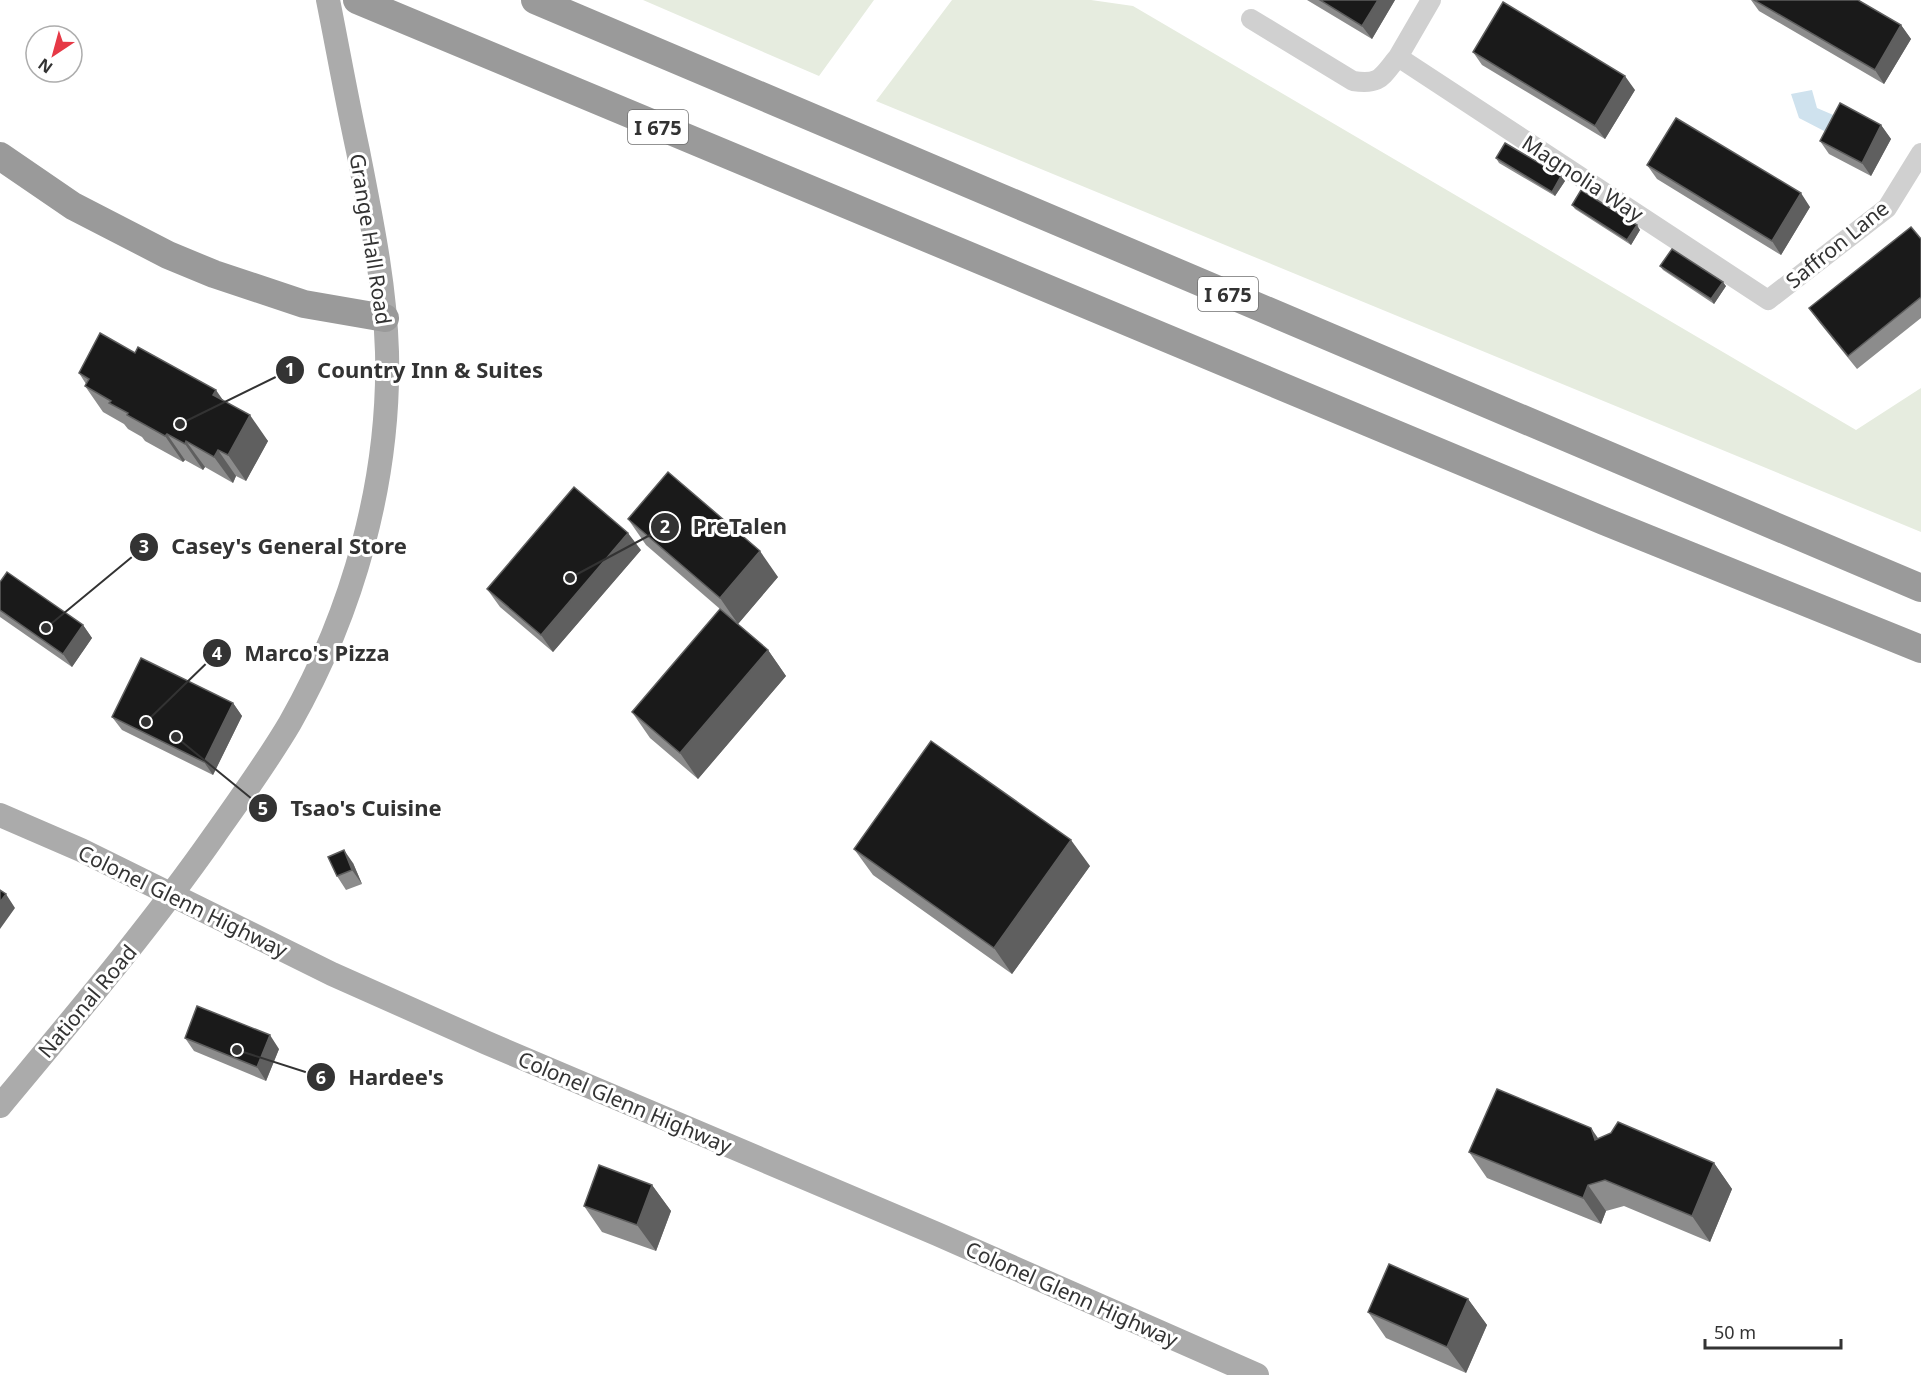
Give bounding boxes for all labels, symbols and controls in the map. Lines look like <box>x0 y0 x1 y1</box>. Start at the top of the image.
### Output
north arrow <box>24 24 84 84</box>
text: N <box>33 53 57 79</box>
road number: I 675 <box>628 110 688 144</box>
street label: Magnolia Way <box>1517 128 1649 228</box>
street label: Grange Hall Road <box>344 152 398 326</box>
street label: Saffron Lane <box>1780 194 1894 294</box>
road number: I 675 <box>1198 277 1258 311</box>
callout: Country Inn & Suites <box>275 350 555 390</box>
text: Country Inn & Suites <box>317 354 543 384</box>
text: 1 <box>285 357 295 381</box>
callout: PreTalen <box>650 507 799 547</box>
text: PreTalen <box>693 510 787 540</box>
text: 2 <box>660 514 670 538</box>
callout: Casey's General Store <box>129 527 418 567</box>
text: Casey's General Store <box>171 530 407 560</box>
text: 3 <box>139 534 149 558</box>
callout: Marco's Pizza <box>202 633 402 673</box>
text: Marco's Pizza <box>244 637 390 667</box>
text: 4 <box>212 641 222 665</box>
callout: Tsao's Cuisine <box>248 788 453 828</box>
text: Tsao's Cuisine <box>290 792 442 822</box>
text: 5 <box>258 796 268 820</box>
street label: Colonel Glenn Highway <box>74 838 293 964</box>
street label: National Road <box>31 939 143 1063</box>
street label: Colonel Glenn Highway <box>514 1044 736 1160</box>
callout: Hardee's <box>306 1057 455 1097</box>
text: Hardee's <box>348 1061 444 1091</box>
text: 6 <box>316 1065 326 1089</box>
street label: Colonel Glenn Highway <box>961 1235 1183 1354</box>
scale bar <box>1705 1312 1842 1350</box>
text: 50 m <box>1714 1320 1756 1344</box>

